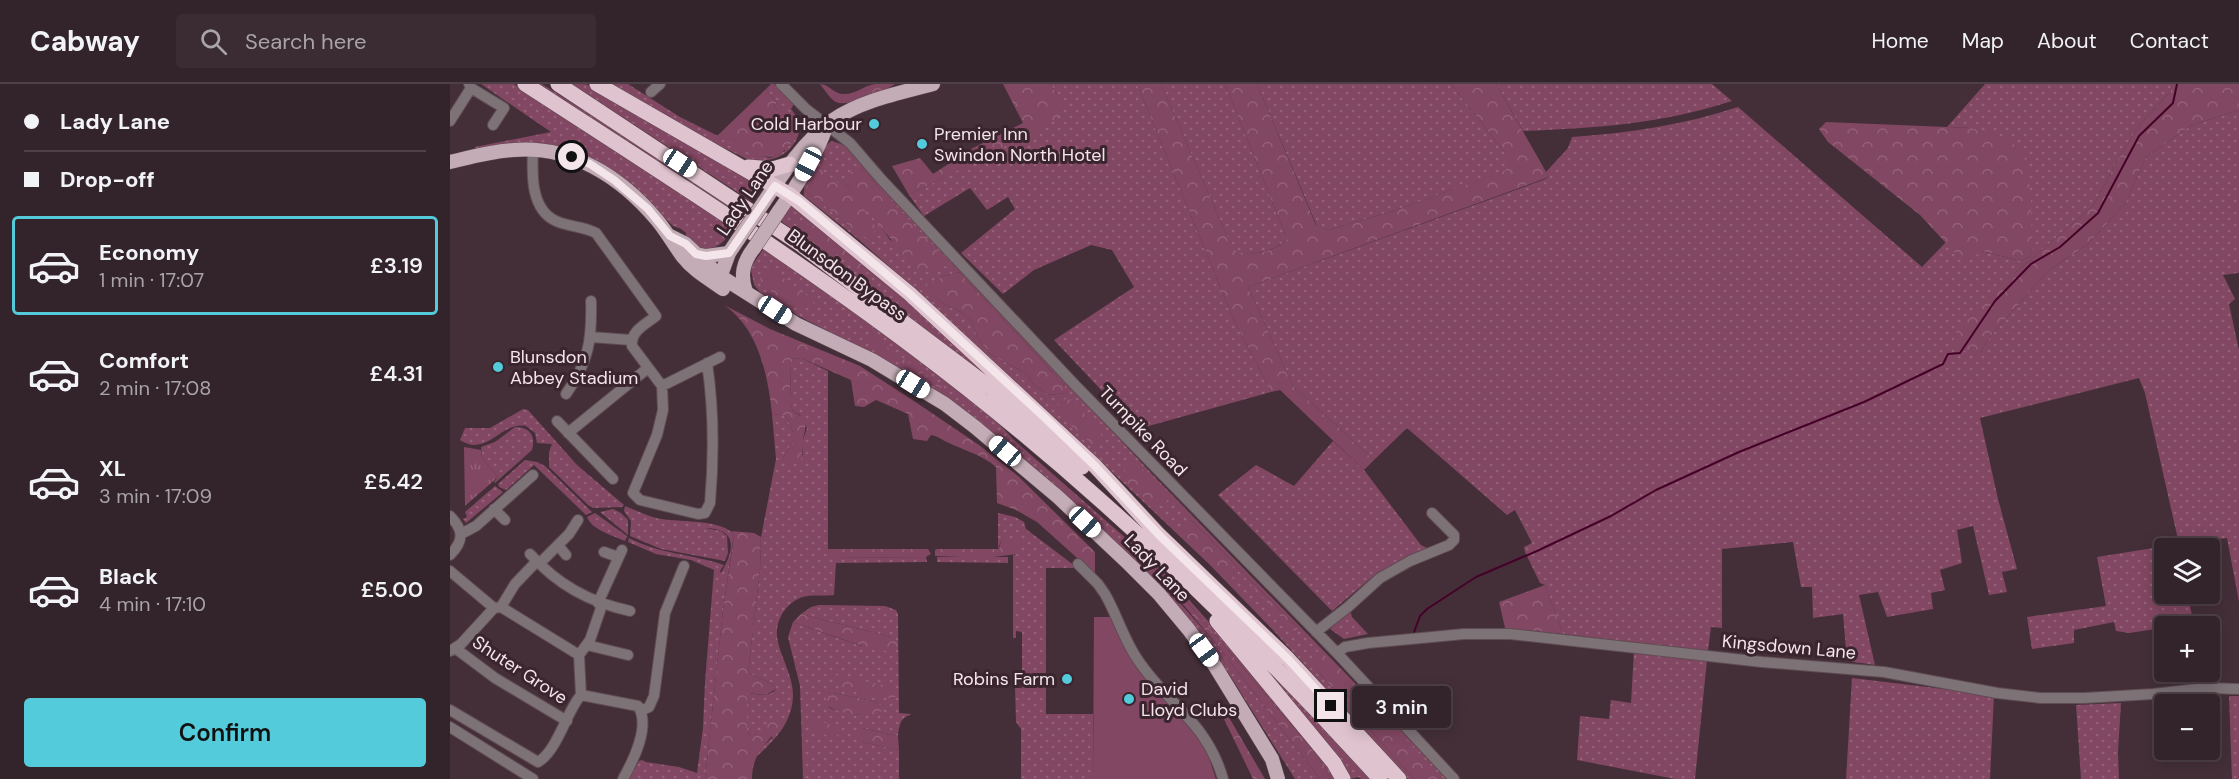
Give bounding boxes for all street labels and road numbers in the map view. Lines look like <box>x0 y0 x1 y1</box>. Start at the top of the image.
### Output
street label: Lady Lane <box>711 156 779 240</box>
street label: Blunsdon Bypass <box>783 224 911 326</box>
street label: Turnpike Road <box>1094 380 1192 482</box>
street label: Lady Lane <box>1119 529 1195 607</box>
street label: Kingsdown Lane <box>1721 629 1857 665</box>
street label: Shuter Grove <box>468 630 572 710</box>

